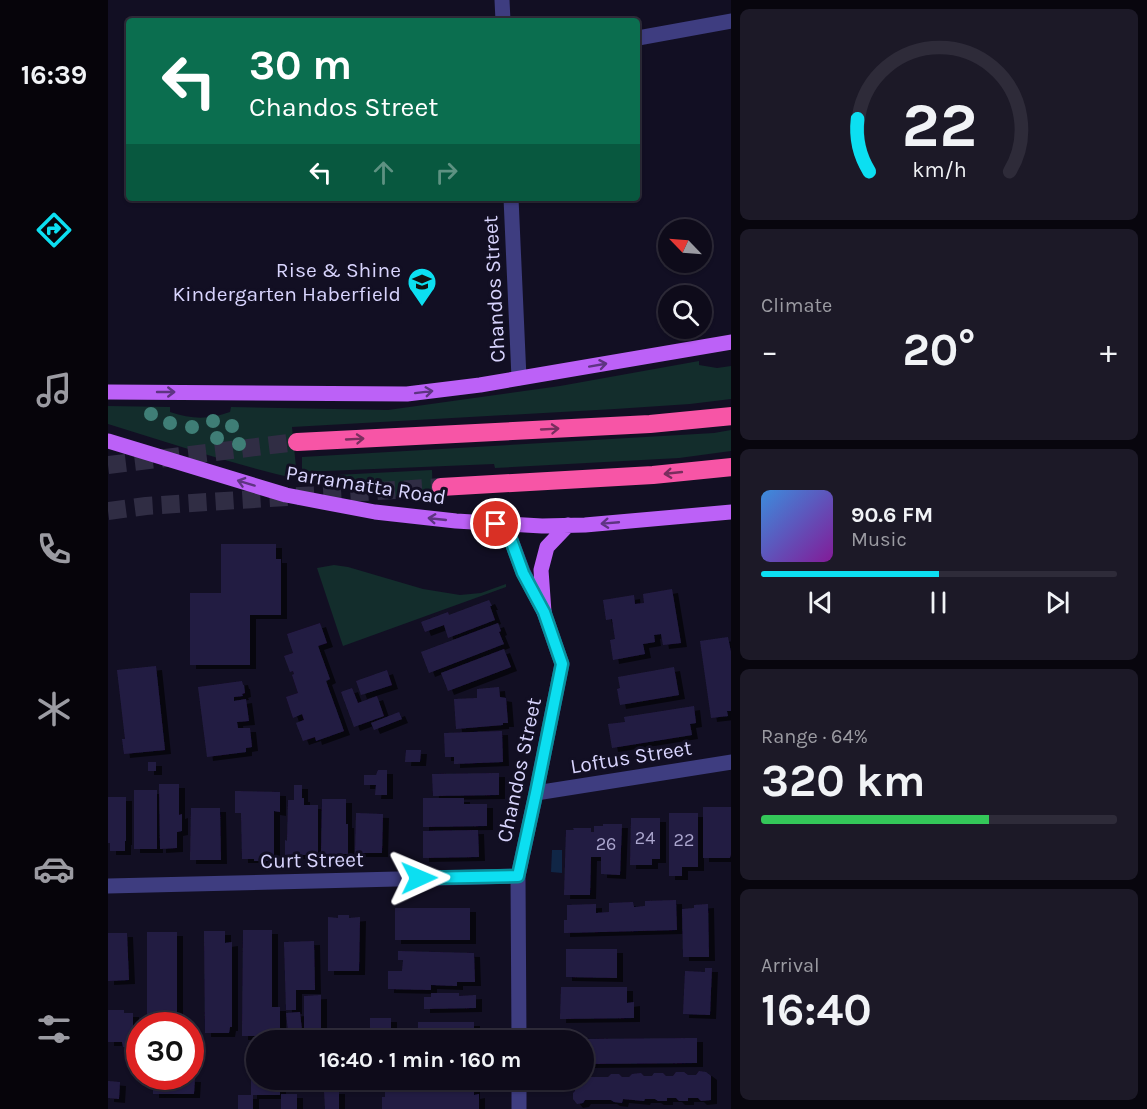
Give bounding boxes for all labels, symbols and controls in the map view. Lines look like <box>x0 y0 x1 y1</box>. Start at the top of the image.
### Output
text: 30 m <box>249 40 352 90</box>
icon: left <box>150 42 228 120</box>
text: 16:39 <box>21 59 87 91</box>
text: 22 <box>901 89 977 162</box>
text: Chandos Street <box>249 91 438 123</box>
icon: left <box>304 156 337 189</box>
icon: ahead <box>367 156 400 189</box>
icon: right <box>430 156 463 189</box>
text: km/h <box>912 157 966 182</box>
icon: directions <box>33 209 75 251</box>
street label: Chandos Street <box>478 215 510 363</box>
north arrow <box>658 219 712 273</box>
map controls <box>658 219 712 339</box>
place label: Rise & Shine Kindergarten Haberfield <box>173 258 401 306</box>
school or university icon: Rise & Shine Kindergarten Haberfield <box>406 266 438 308</box>
button: search <box>658 285 712 339</box>
text: Climate <box>761 294 832 317</box>
text: 20° <box>902 324 976 376</box>
text: − <box>761 332 778 370</box>
text: + <box>1100 332 1117 370</box>
one-way arrow <box>587 359 607 370</box>
icon: music <box>33 369 75 411</box>
one-way arrow <box>156 386 176 398</box>
one-way arrow <box>414 386 434 397</box>
one-way arrow <box>540 424 560 435</box>
one-way arrow <box>345 434 365 445</box>
street label: Parramatta Road <box>284 460 448 510</box>
one-way arrow <box>664 468 684 479</box>
one-way arrow <box>237 477 256 488</box>
pin <box>470 498 521 549</box>
text: 90.6 FM <box>851 502 933 528</box>
icon: arrive <box>479 507 512 540</box>
one-way arrow <box>428 513 448 524</box>
one-way arrow <box>601 518 621 529</box>
icon: phone <box>33 528 75 570</box>
text: Music <box>851 528 907 551</box>
icon: previous <box>804 586 837 619</box>
icon: pause <box>922 586 955 619</box>
icon: next <box>1041 586 1074 619</box>
icon: climate <box>33 688 75 730</box>
street label: Chandos Street <box>492 695 546 845</box>
text: Range · 64% <box>761 725 868 748</box>
street label: Loftus Street <box>568 736 694 778</box>
text: 320 km <box>761 755 925 807</box>
house number: 24 <box>635 827 655 849</box>
house number: 22 <box>674 829 694 851</box>
house number: 26 <box>596 833 616 855</box>
position arrow <box>387 846 451 910</box>
street label: Curt Street <box>260 847 364 873</box>
icon: car <box>33 848 75 890</box>
text: Arrival <box>761 954 820 977</box>
text: 16:40 <box>761 984 872 1036</box>
icon: filters <box>33 1008 75 1050</box>
speed limit sign: 30 <box>126 1012 204 1090</box>
text: 16:40 · 1 min · 160 m <box>319 1047 521 1073</box>

